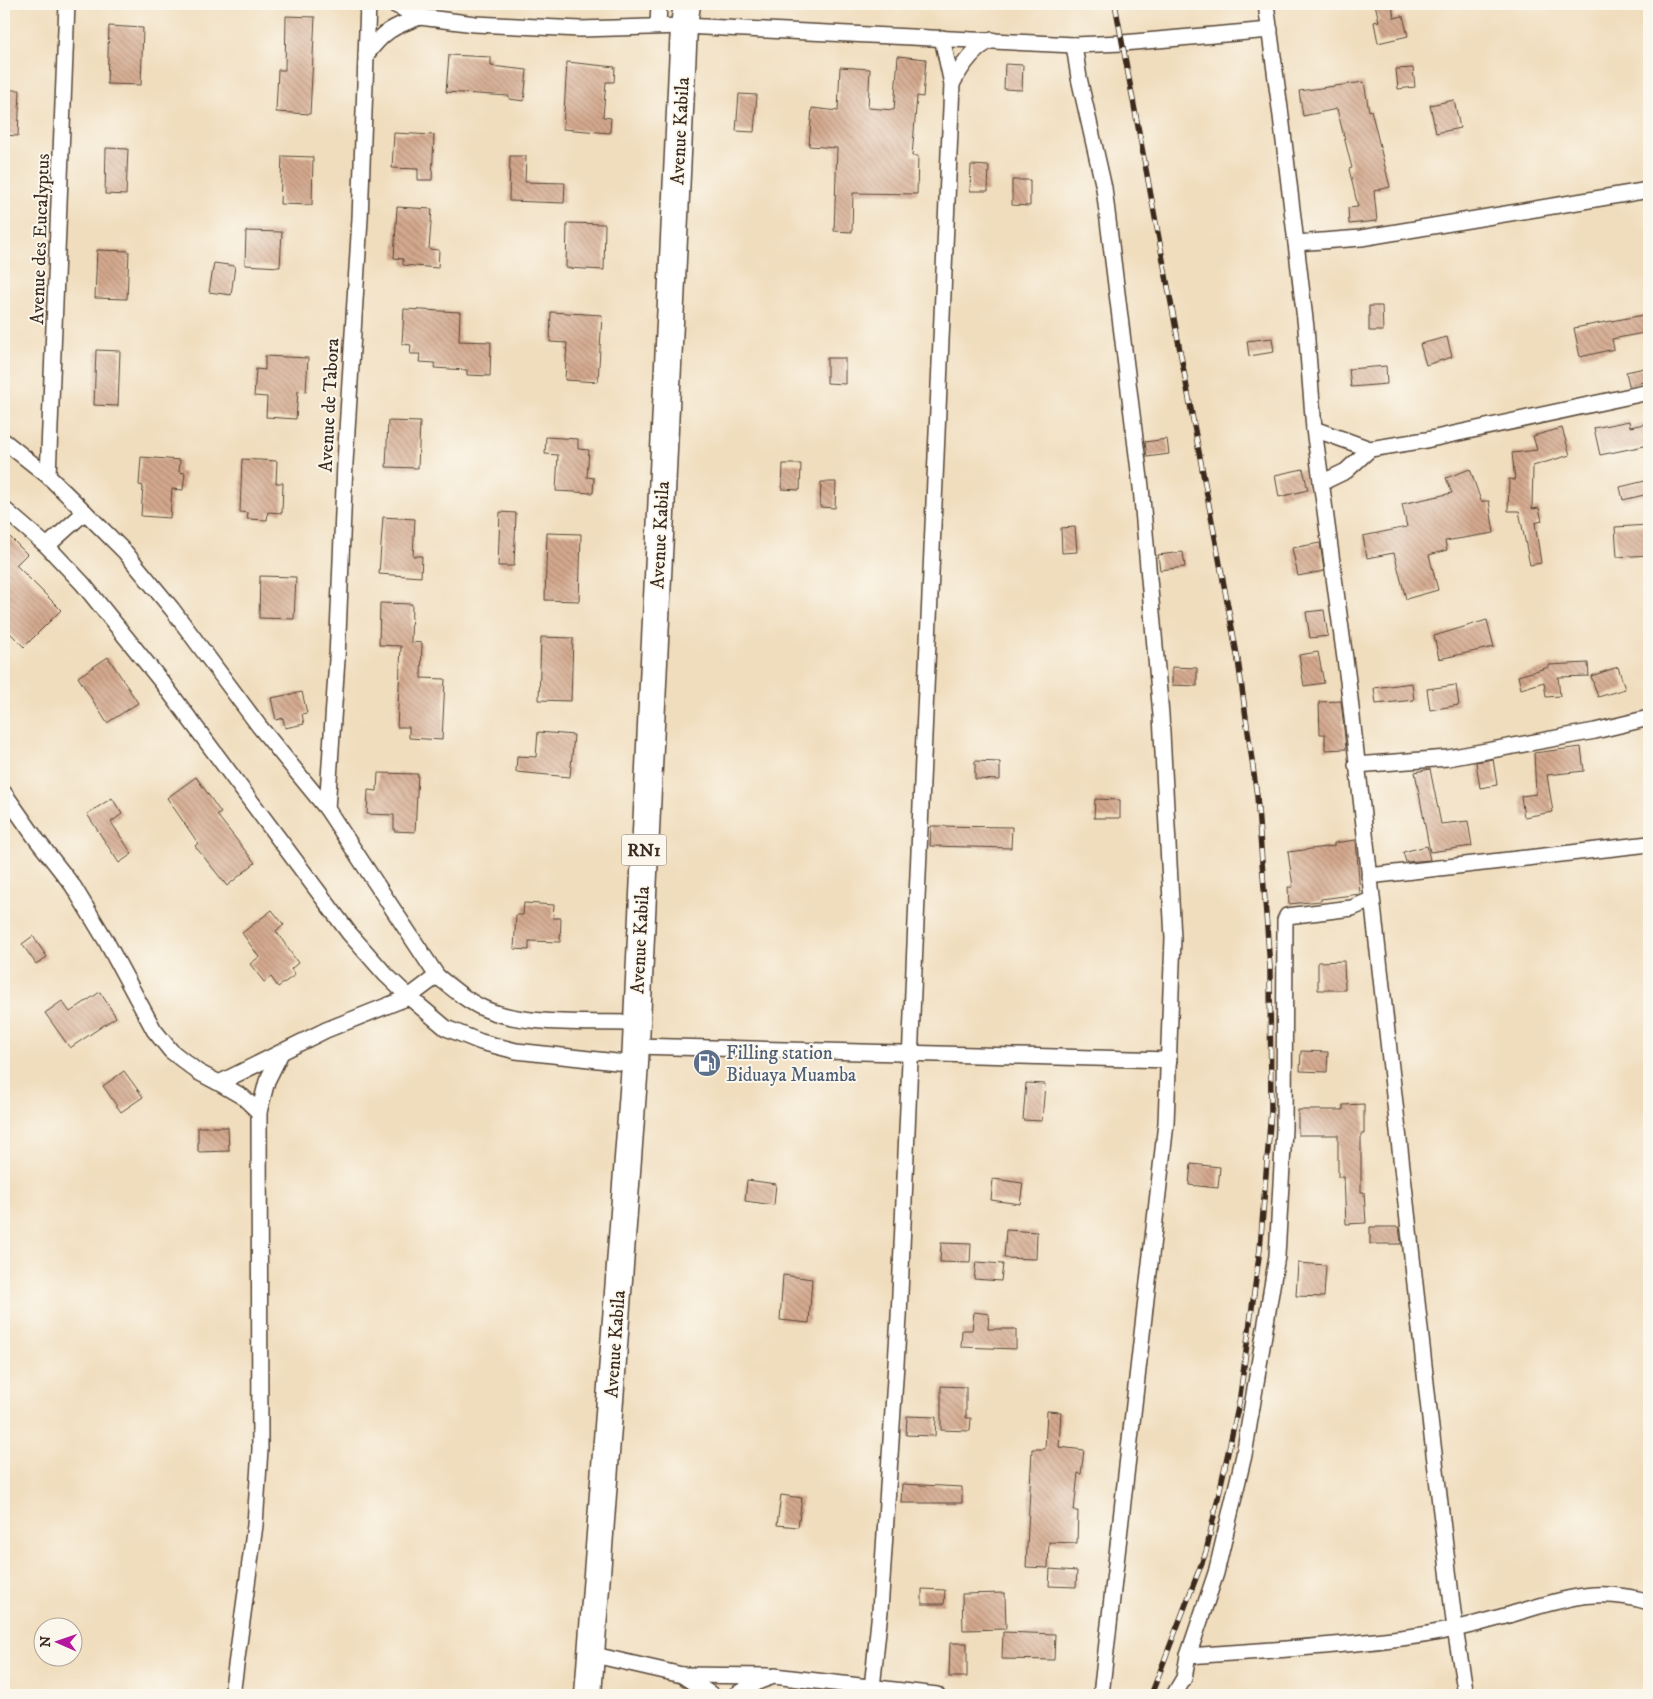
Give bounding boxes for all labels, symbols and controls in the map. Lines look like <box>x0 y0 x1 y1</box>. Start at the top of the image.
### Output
street label: Avenue Kabila <box>666 77 695 186</box>
street label: Avenue des Eucalyptus <box>26 153 55 325</box>
street label: Avenue de Tabora <box>315 337 344 473</box>
street label: Avenue Kabila <box>646 481 675 590</box>
road number: RN1 <box>622 834 666 866</box>
street label: Avenue Kabila <box>626 886 655 995</box>
place label: Filling station Biduaya Muamba <box>726 1042 856 1087</box>
fuel station icon: Filling station Biduaya Muamba <box>692 1048 722 1078</box>
street label: Avenue Kabila <box>600 1290 631 1399</box>
north arrow <box>32 1616 82 1666</box>
text: N <box>37 1635 55 1648</box>

